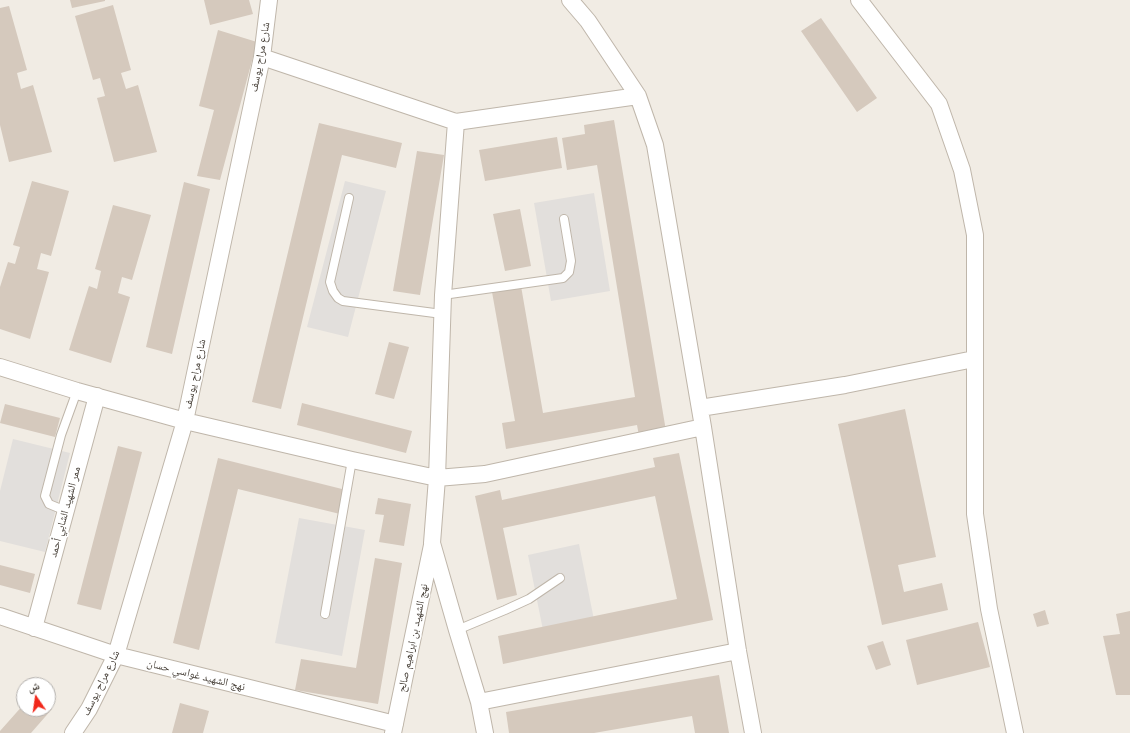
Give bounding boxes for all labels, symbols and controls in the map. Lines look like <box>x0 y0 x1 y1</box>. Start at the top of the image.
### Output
street label: شارع مراح يوسف <box>247 21 273 93</box>
street label: شارع مراح يوسف <box>181 338 209 410</box>
street label: ممر الشهيد الشابي أحمد <box>47 465 83 559</box>
street label: نهج الشهيد بن ابراهيم صالح <box>395 582 431 694</box>
street label: شارع مراح يوسف <box>79 648 123 718</box>
street label: نهج الشهيد غواسي حسان <box>146 656 246 694</box>
north arrow <box>16 677 56 717</box>
text: ش <box>26 678 41 694</box>

